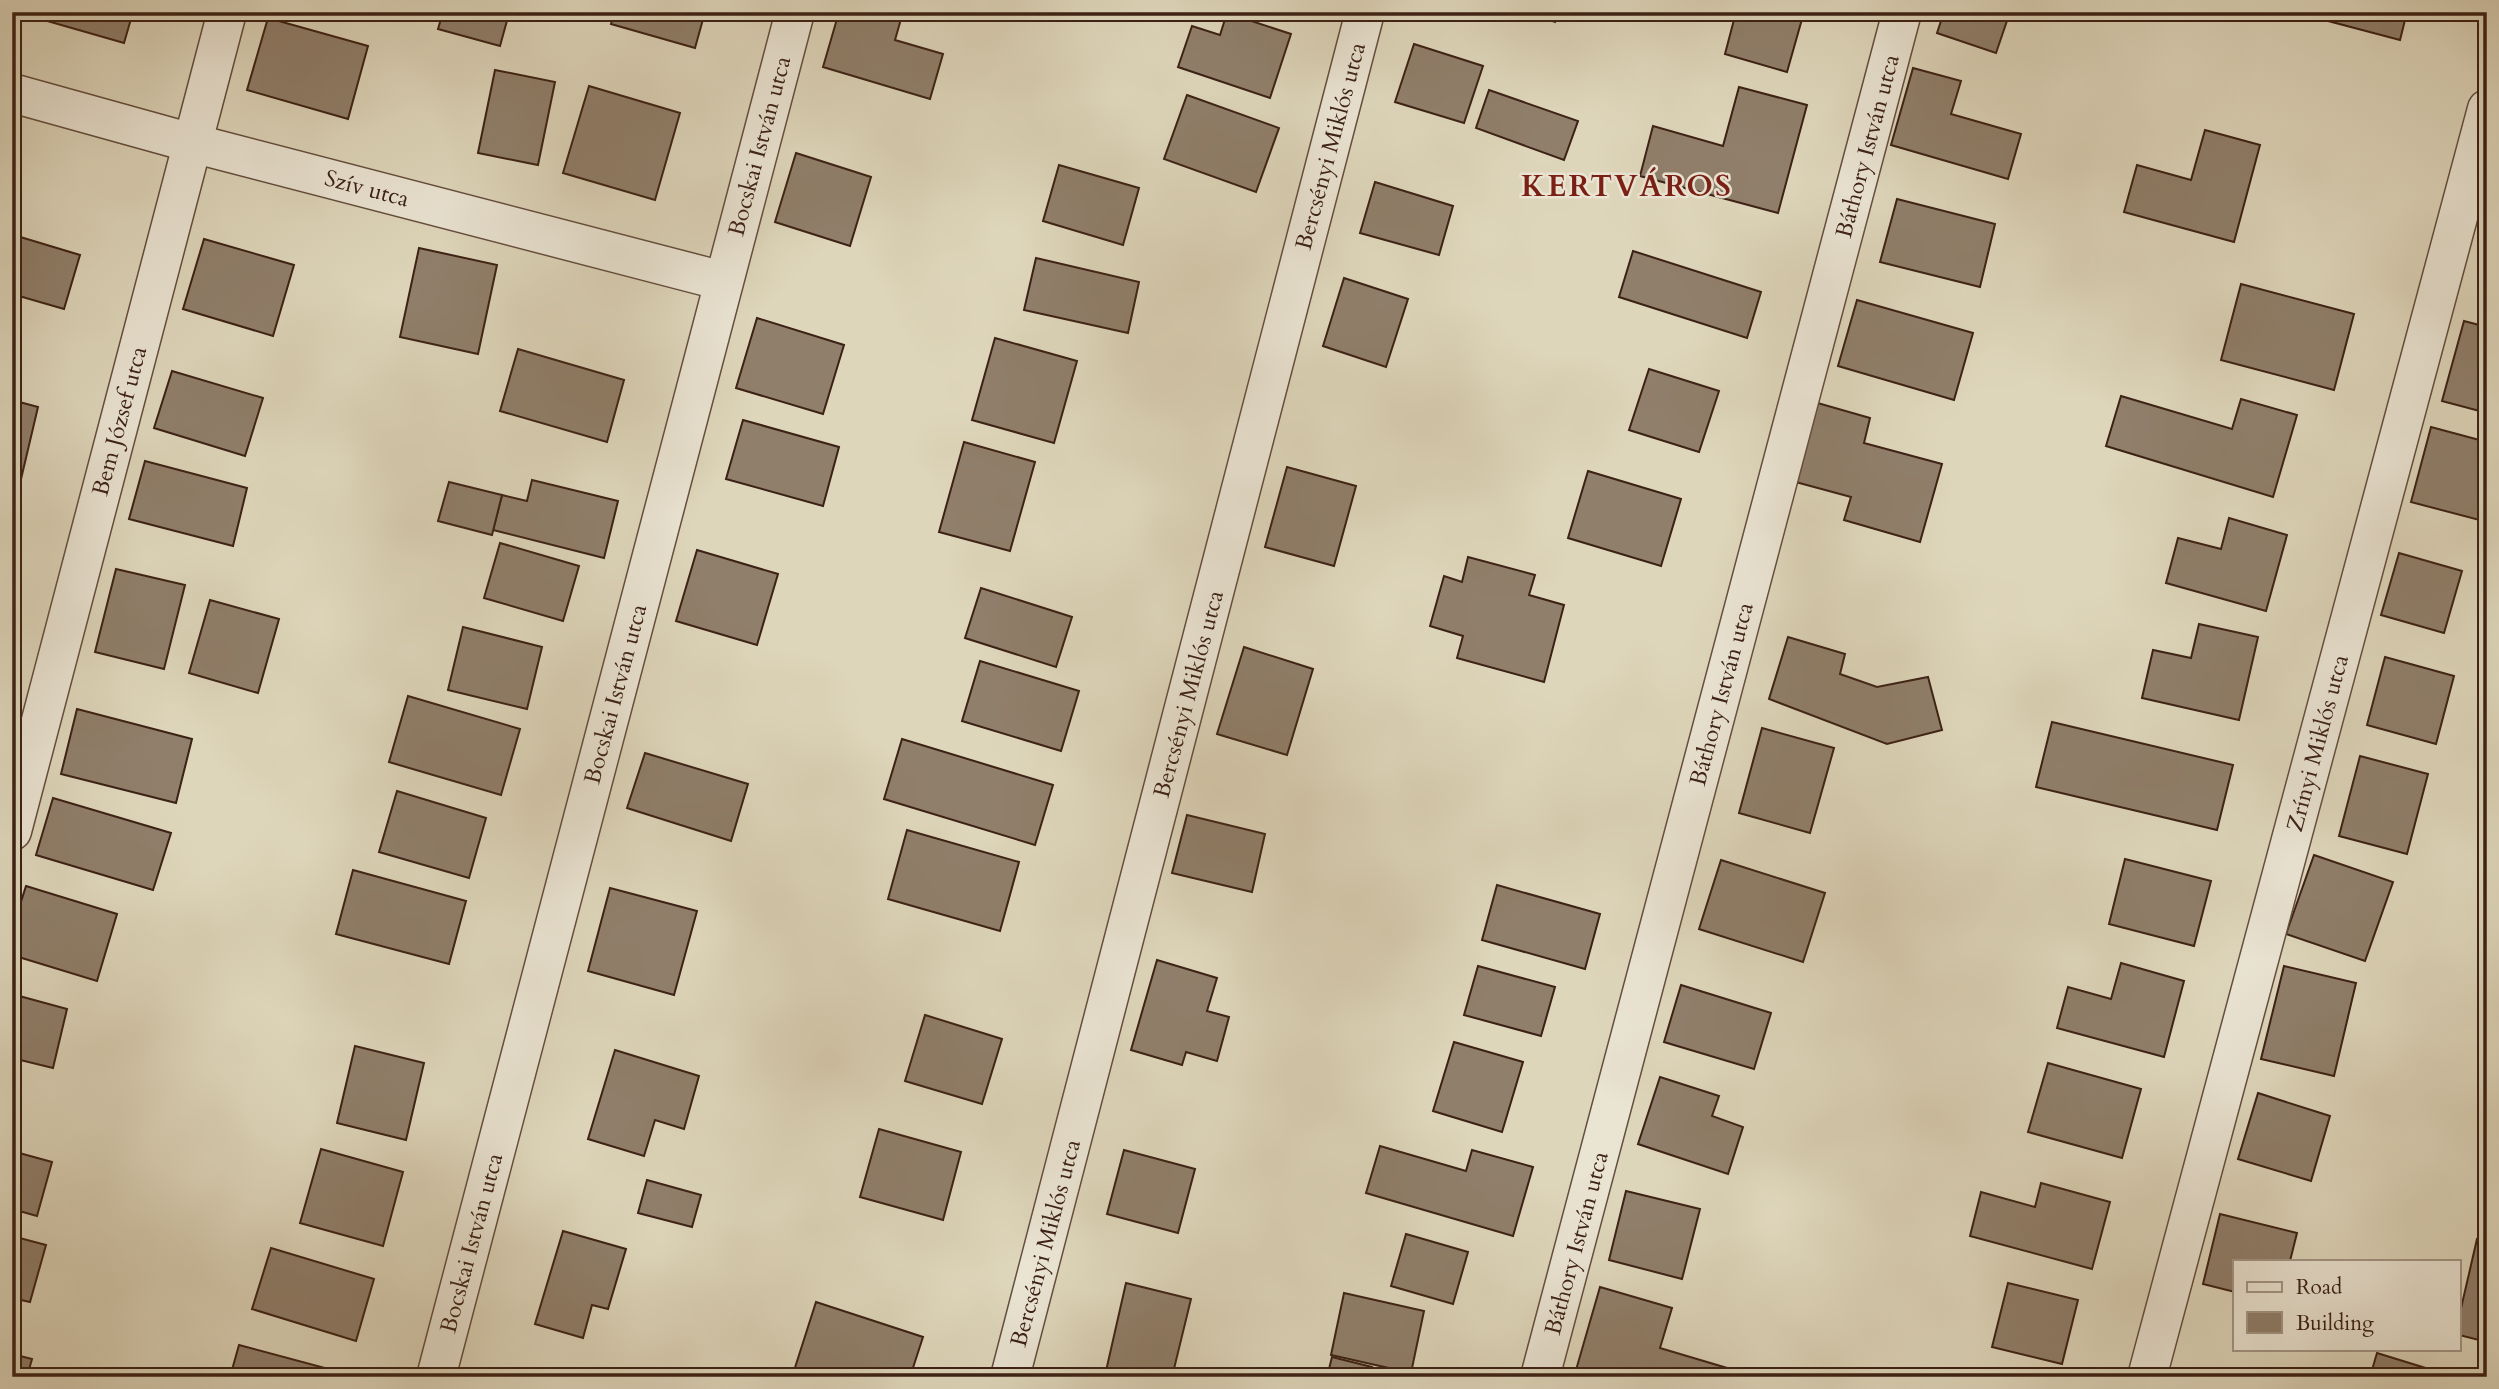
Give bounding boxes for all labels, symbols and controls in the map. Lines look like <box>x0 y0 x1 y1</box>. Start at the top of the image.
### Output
street label: Bercsényi Miklós utca <box>1288 39 1373 253</box>
street label: Báthory István utca <box>1828 51 1907 241</box>
street label: Bocskai István utca <box>721 53 798 240</box>
street label: Szív utca <box>321 162 413 215</box>
district label: KERTVÁROS <box>1521 166 1733 207</box>
street label: Bem József utca <box>85 343 154 499</box>
street label: Bercsényi Miklós utca <box>1146 587 1231 801</box>
street label: Báthory István utca <box>1682 599 1761 789</box>
street label: Bocskai István utca <box>577 601 654 788</box>
street label: Zrínyi Miklós utca <box>2279 651 2356 835</box>
street label: Bercsényi Miklós utca <box>1003 1136 1088 1350</box>
street label: Báthory István utca <box>1537 1148 1616 1338</box>
street label: Bocskai István utca <box>433 1150 510 1337</box>
legend <box>2233 1260 2460 1350</box>
text: Road <box>2296 1273 2342 1302</box>
text: Building <box>2296 1309 2374 1338</box>

